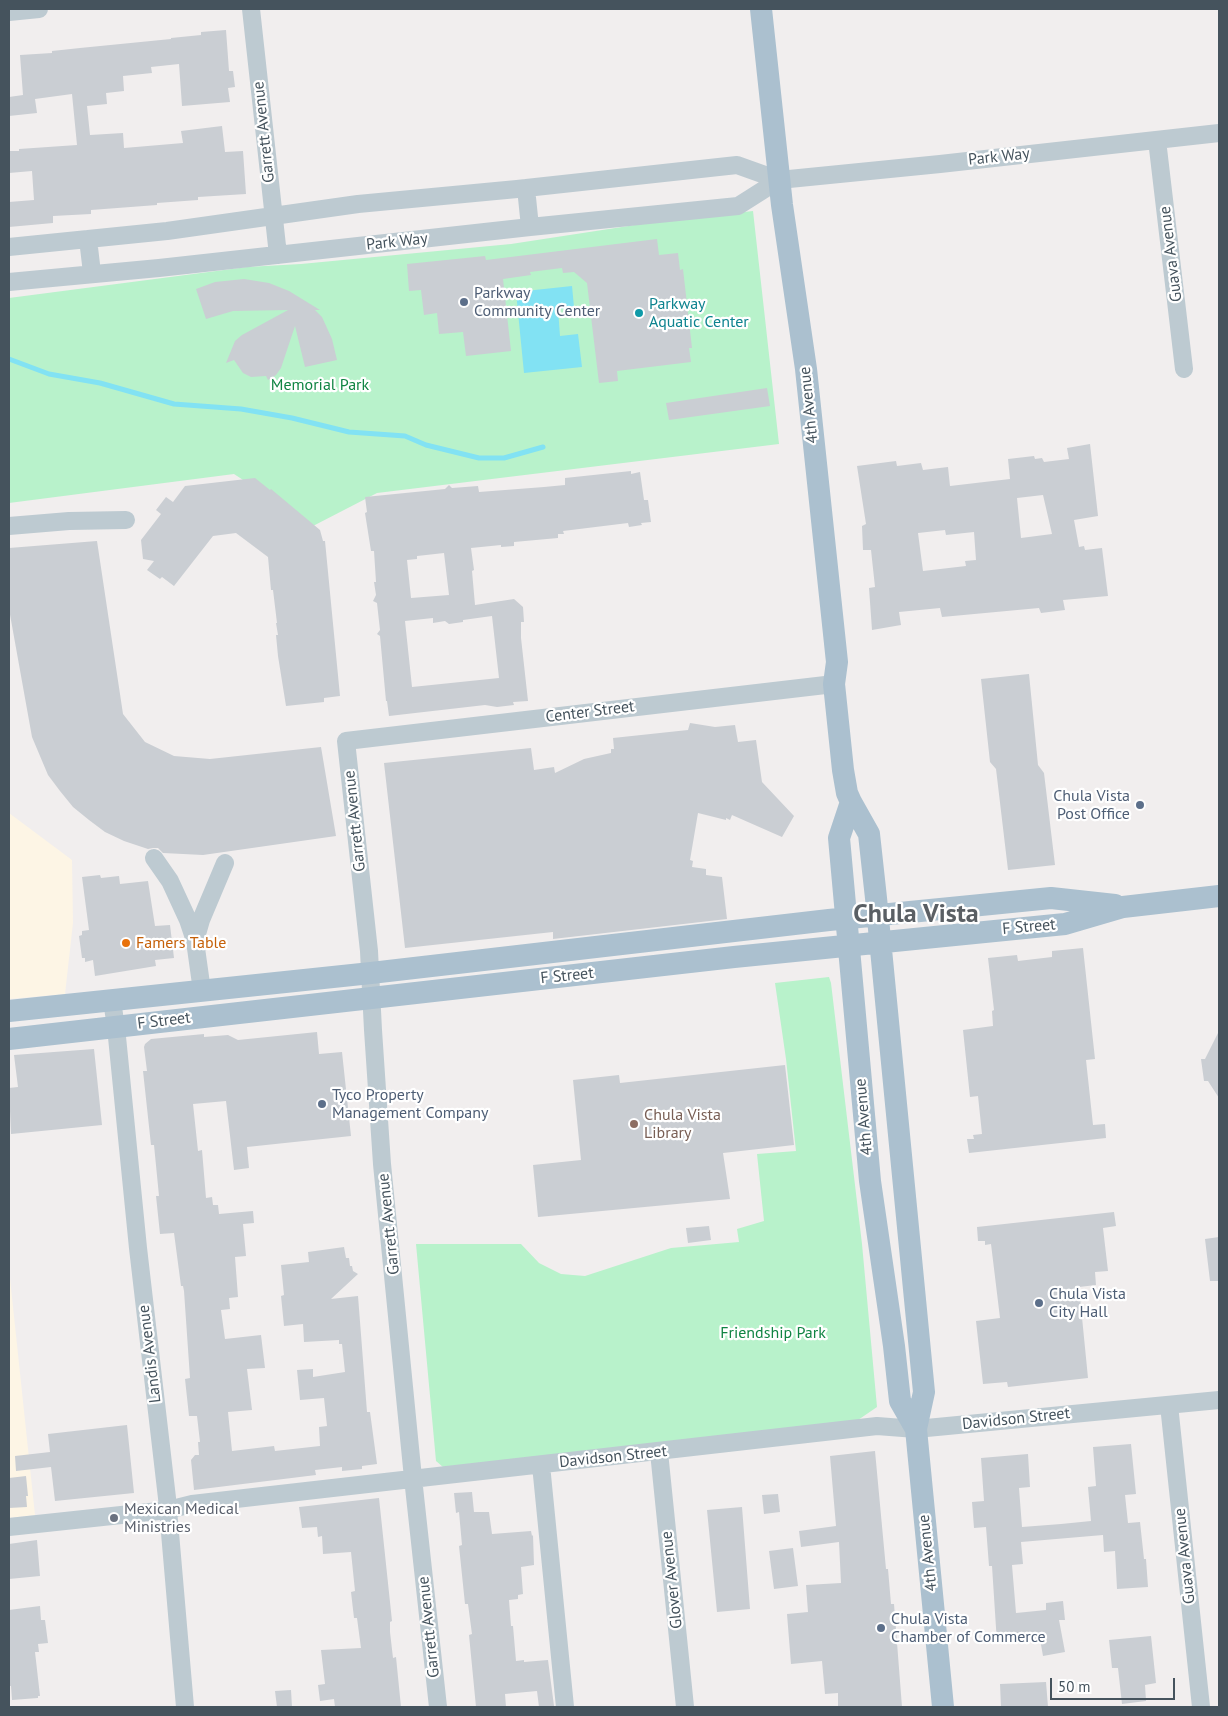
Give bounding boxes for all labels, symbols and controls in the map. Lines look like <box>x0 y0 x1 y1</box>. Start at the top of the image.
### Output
street label: Garrett Avenue <box>249 80 279 184</box>
street label: Park Way <box>967 144 1031 170</box>
street label: Guava Avenue <box>1156 205 1186 303</box>
street label: Park Way <box>365 229 429 255</box>
place label: Parkway Community Center <box>474 283 600 321</box>
place label: Parkway Aquatic Center <box>649 294 749 332</box>
marker: Parkway Community Center <box>458 296 470 308</box>
marker: Parkway Aquatic Center <box>633 307 645 319</box>
street label: 4th Avenue <box>795 366 823 444</box>
park label: Memorial Park <box>271 375 369 395</box>
street label: Center Street <box>544 697 636 727</box>
street label: Garrett Avenue <box>340 769 370 873</box>
place label: Chula Vista Post Office <box>1053 786 1130 824</box>
marker: Chula Vista Post Office <box>1134 799 1146 811</box>
district label: Chula Vista <box>853 899 979 931</box>
street label: F Street <box>1002 915 1056 939</box>
place label: Famers Table <box>136 933 226 953</box>
marker: Famers Table <box>120 937 132 949</box>
street label: F Street <box>539 964 595 988</box>
street label: F Street <box>136 1008 192 1034</box>
street label: 4th Avenue <box>851 1078 877 1156</box>
place label: Tyco Property Management Company <box>332 1085 489 1123</box>
marker: Tyco Property Management Company <box>316 1098 328 1110</box>
place label: Chula Vista Library <box>644 1105 721 1143</box>
marker: Chula Vista Library <box>628 1118 640 1130</box>
street label: Garrett Avenue <box>374 1172 404 1276</box>
place label: Chula Vista City Hall <box>1049 1284 1126 1322</box>
marker: Chula Vista City Hall <box>1033 1297 1045 1309</box>
street label: Landis Avenue <box>134 1304 166 1404</box>
park label: Friendship Park <box>720 1323 826 1343</box>
street label: Davidson Street <box>961 1404 1071 1434</box>
street label: Davidson Street <box>558 1442 668 1472</box>
place label: Mexican Medical Ministries <box>124 1499 239 1537</box>
street label: Guava Avenue <box>1170 1507 1200 1605</box>
marker: Mexican Medical Ministries <box>108 1512 120 1524</box>
street label: 4th Avenue <box>914 1514 942 1592</box>
street label: Glover Avenue <box>657 1530 687 1630</box>
street label: Garrett Avenue <box>414 1575 444 1679</box>
place label: Chula Vista Chamber of Commerce <box>891 1609 1046 1647</box>
marker: Chula Vista Chamber of Commerce <box>875 1622 887 1634</box>
scale bar <box>1053 1668 1178 1700</box>
text: 50 m <box>1058 1677 1091 1696</box>

